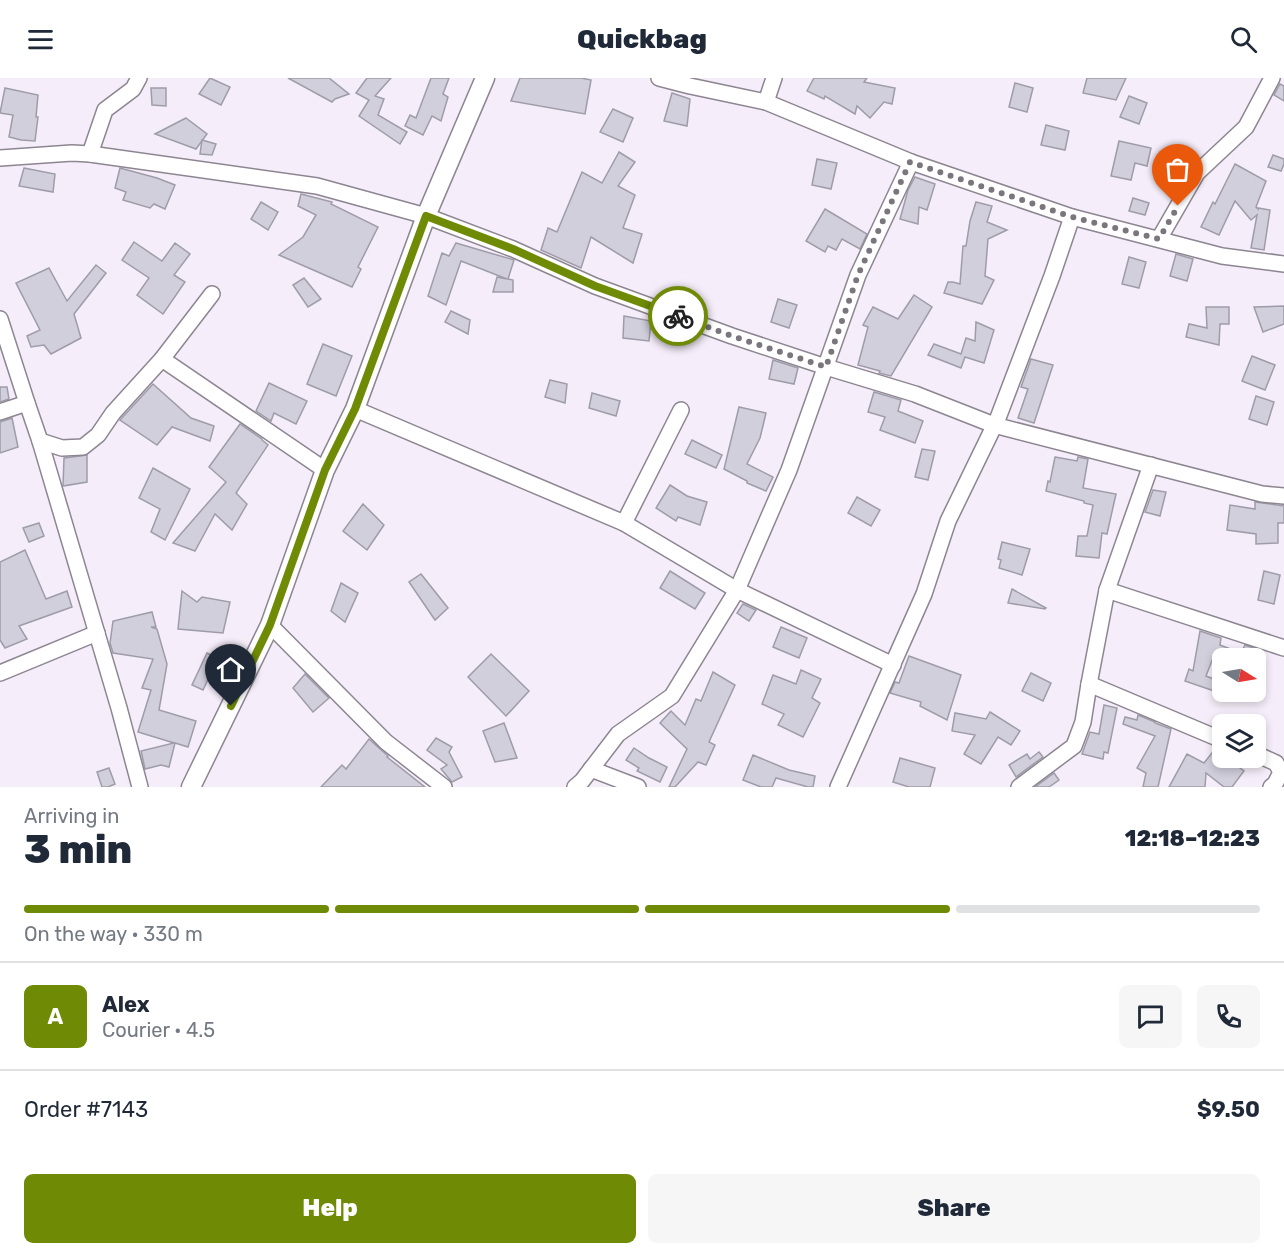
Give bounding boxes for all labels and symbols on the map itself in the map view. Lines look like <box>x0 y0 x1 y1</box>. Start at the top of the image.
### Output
pin <box>1152 144 1203 206</box>
courier <box>648 286 708 346</box>
pin <box>205 644 256 706</box>
north arrow <box>1212 648 1266 702</box>

